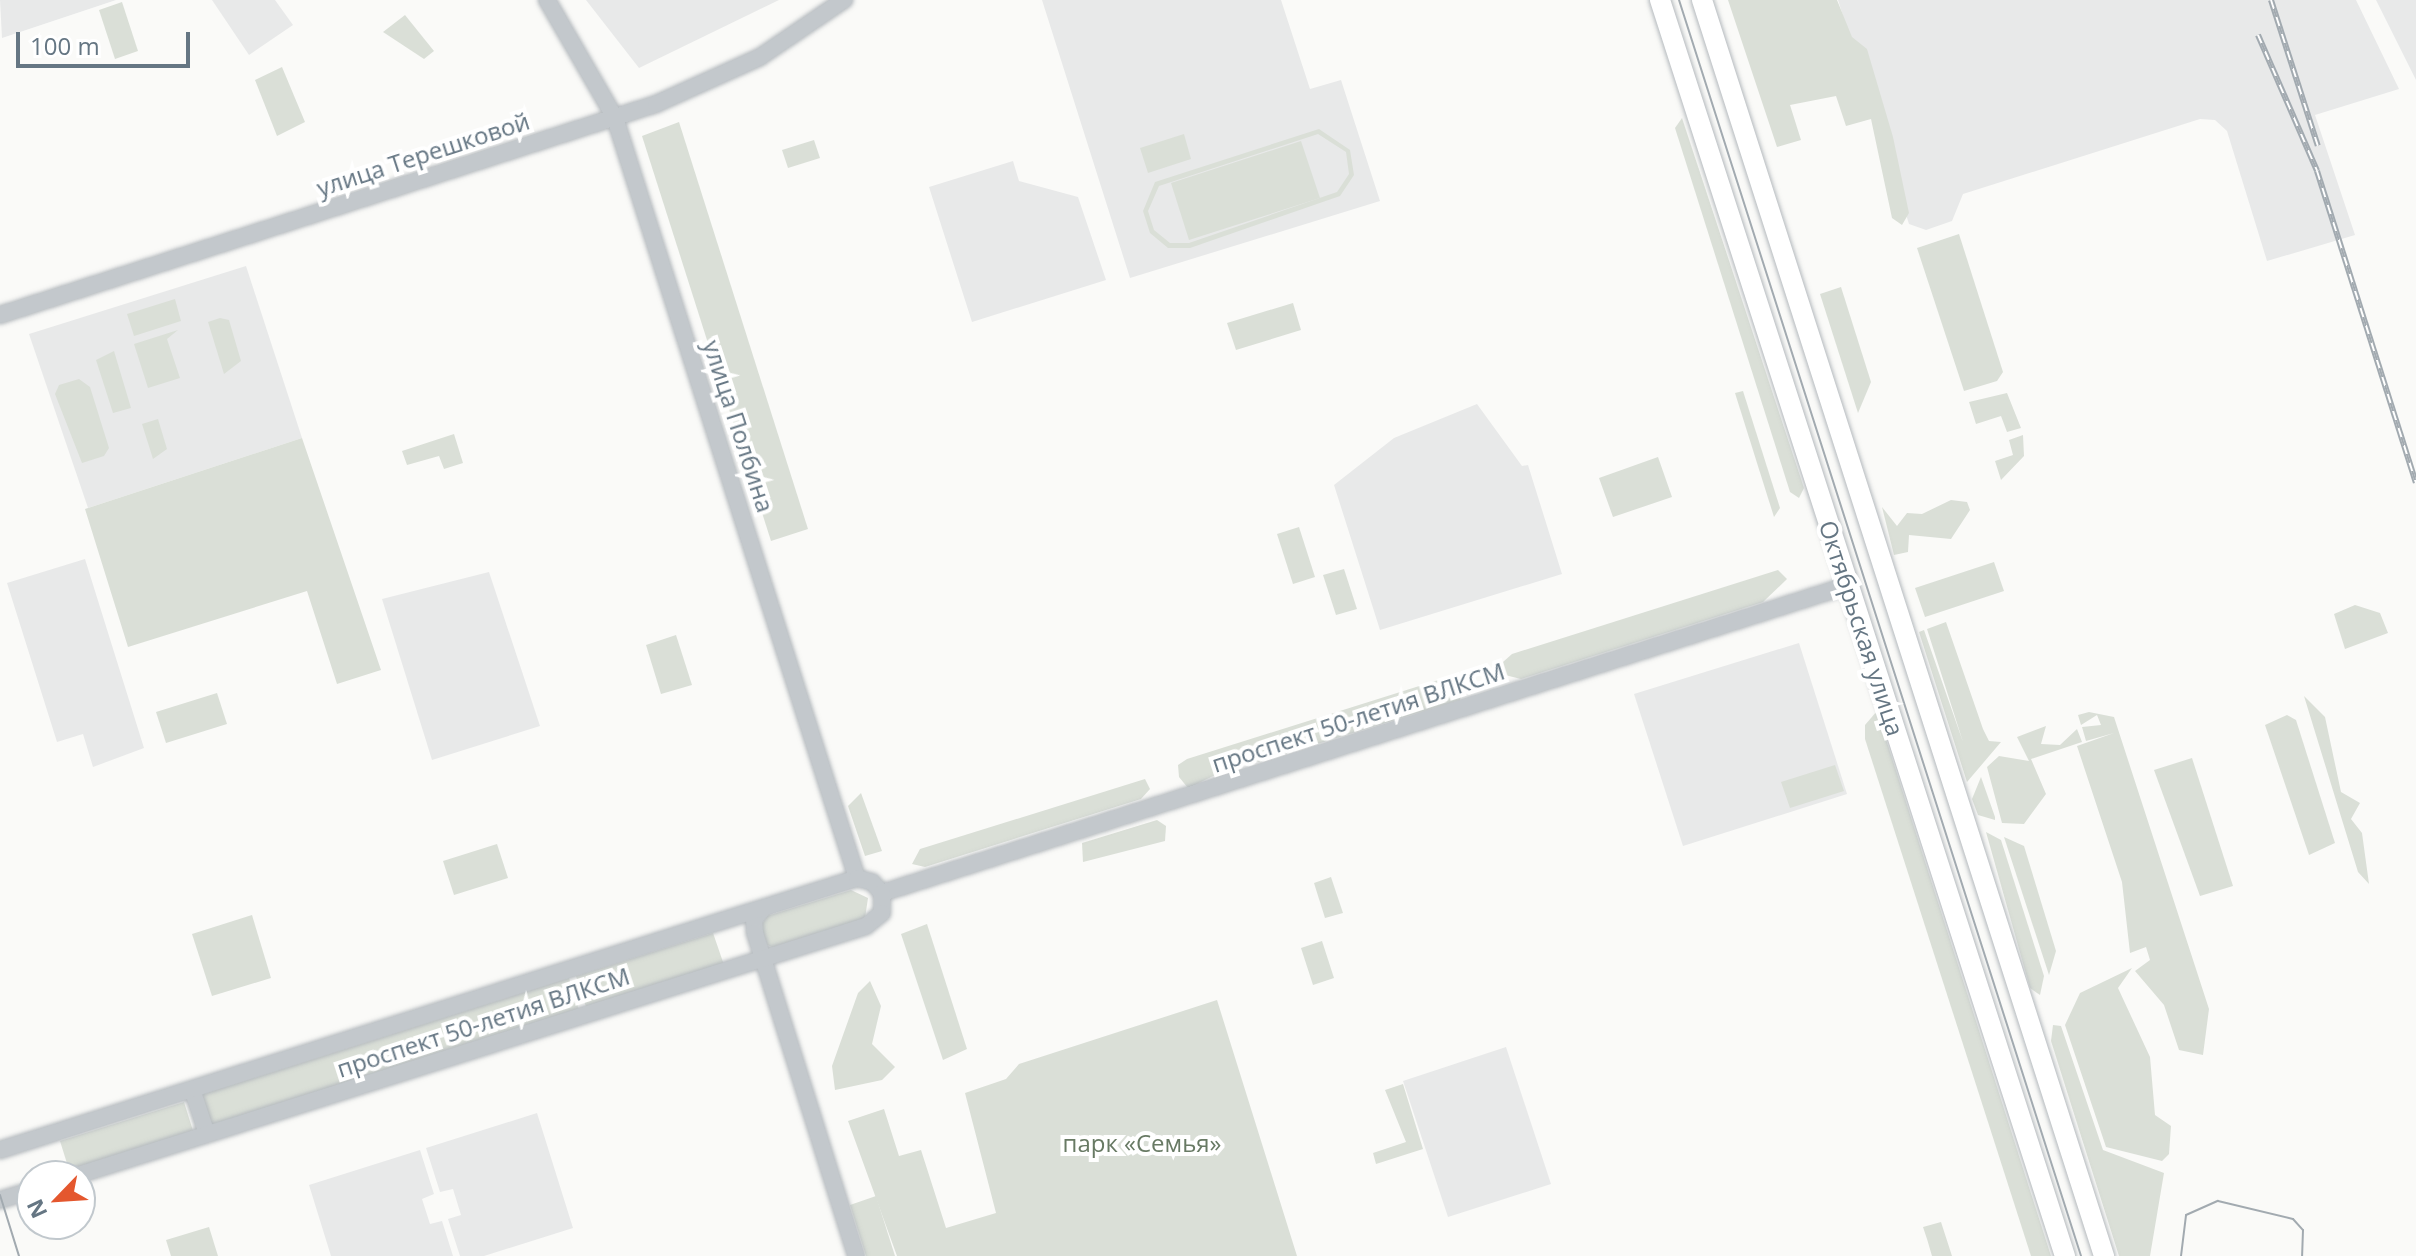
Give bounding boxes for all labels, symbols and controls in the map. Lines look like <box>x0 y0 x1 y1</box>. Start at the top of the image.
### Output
scale bar <box>20 16 194 66</box>
text: 100 m <box>30 29 100 62</box>
street label: улица Терешковой <box>313 106 533 202</box>
street label: улица Полбина <box>698 336 780 516</box>
street label: Октябрьская улица <box>1814 517 1910 739</box>
street label: проспект 50-летия ВЛКСМ <box>1208 656 1508 778</box>
street label: проспект 50-летия ВЛКСМ <box>333 961 633 1083</box>
park label: парк «Семья» <box>1063 1129 1221 1157</box>
north arrow <box>16 1160 96 1240</box>
text: N <box>19 1195 53 1224</box>

